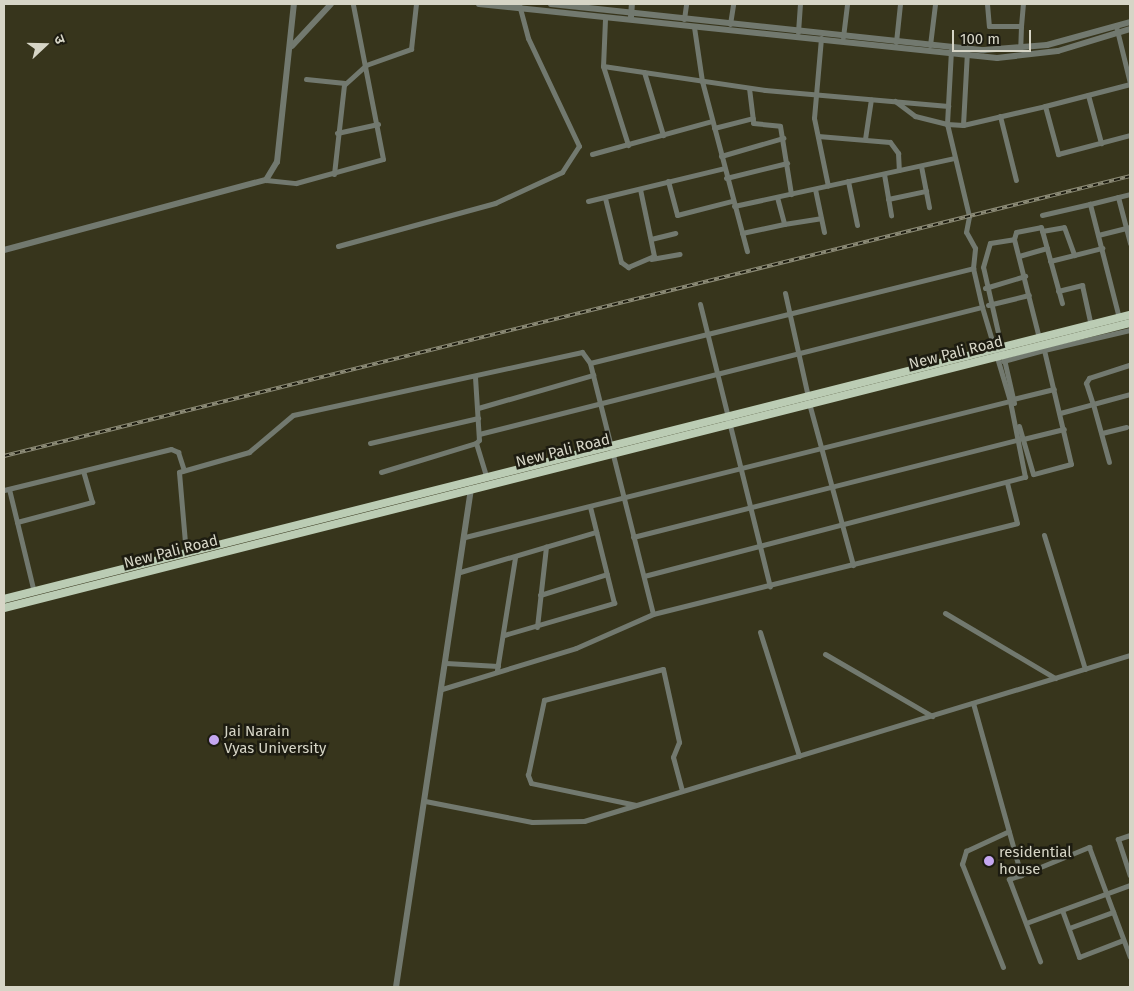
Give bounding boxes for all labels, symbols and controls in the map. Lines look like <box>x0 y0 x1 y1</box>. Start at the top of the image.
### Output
north arrow <box>20 20 70 70</box>
scale bar <box>954 20 1033 52</box>
text: 100 m <box>960 30 1000 48</box>
text: उ <box>50 33 69 46</box>
street label: New Pali Road <box>907 333 1005 373</box>
street label: New Pali Road <box>514 431 612 471</box>
street label: New Pali Road <box>122 532 220 572</box>
place label: Jai Narain Vyas University <box>224 722 326 757</box>
marker: Jai Narain Vyas University <box>208 734 220 746</box>
place label: residential house <box>999 843 1072 878</box>
marker: residential house <box>983 855 995 867</box>

